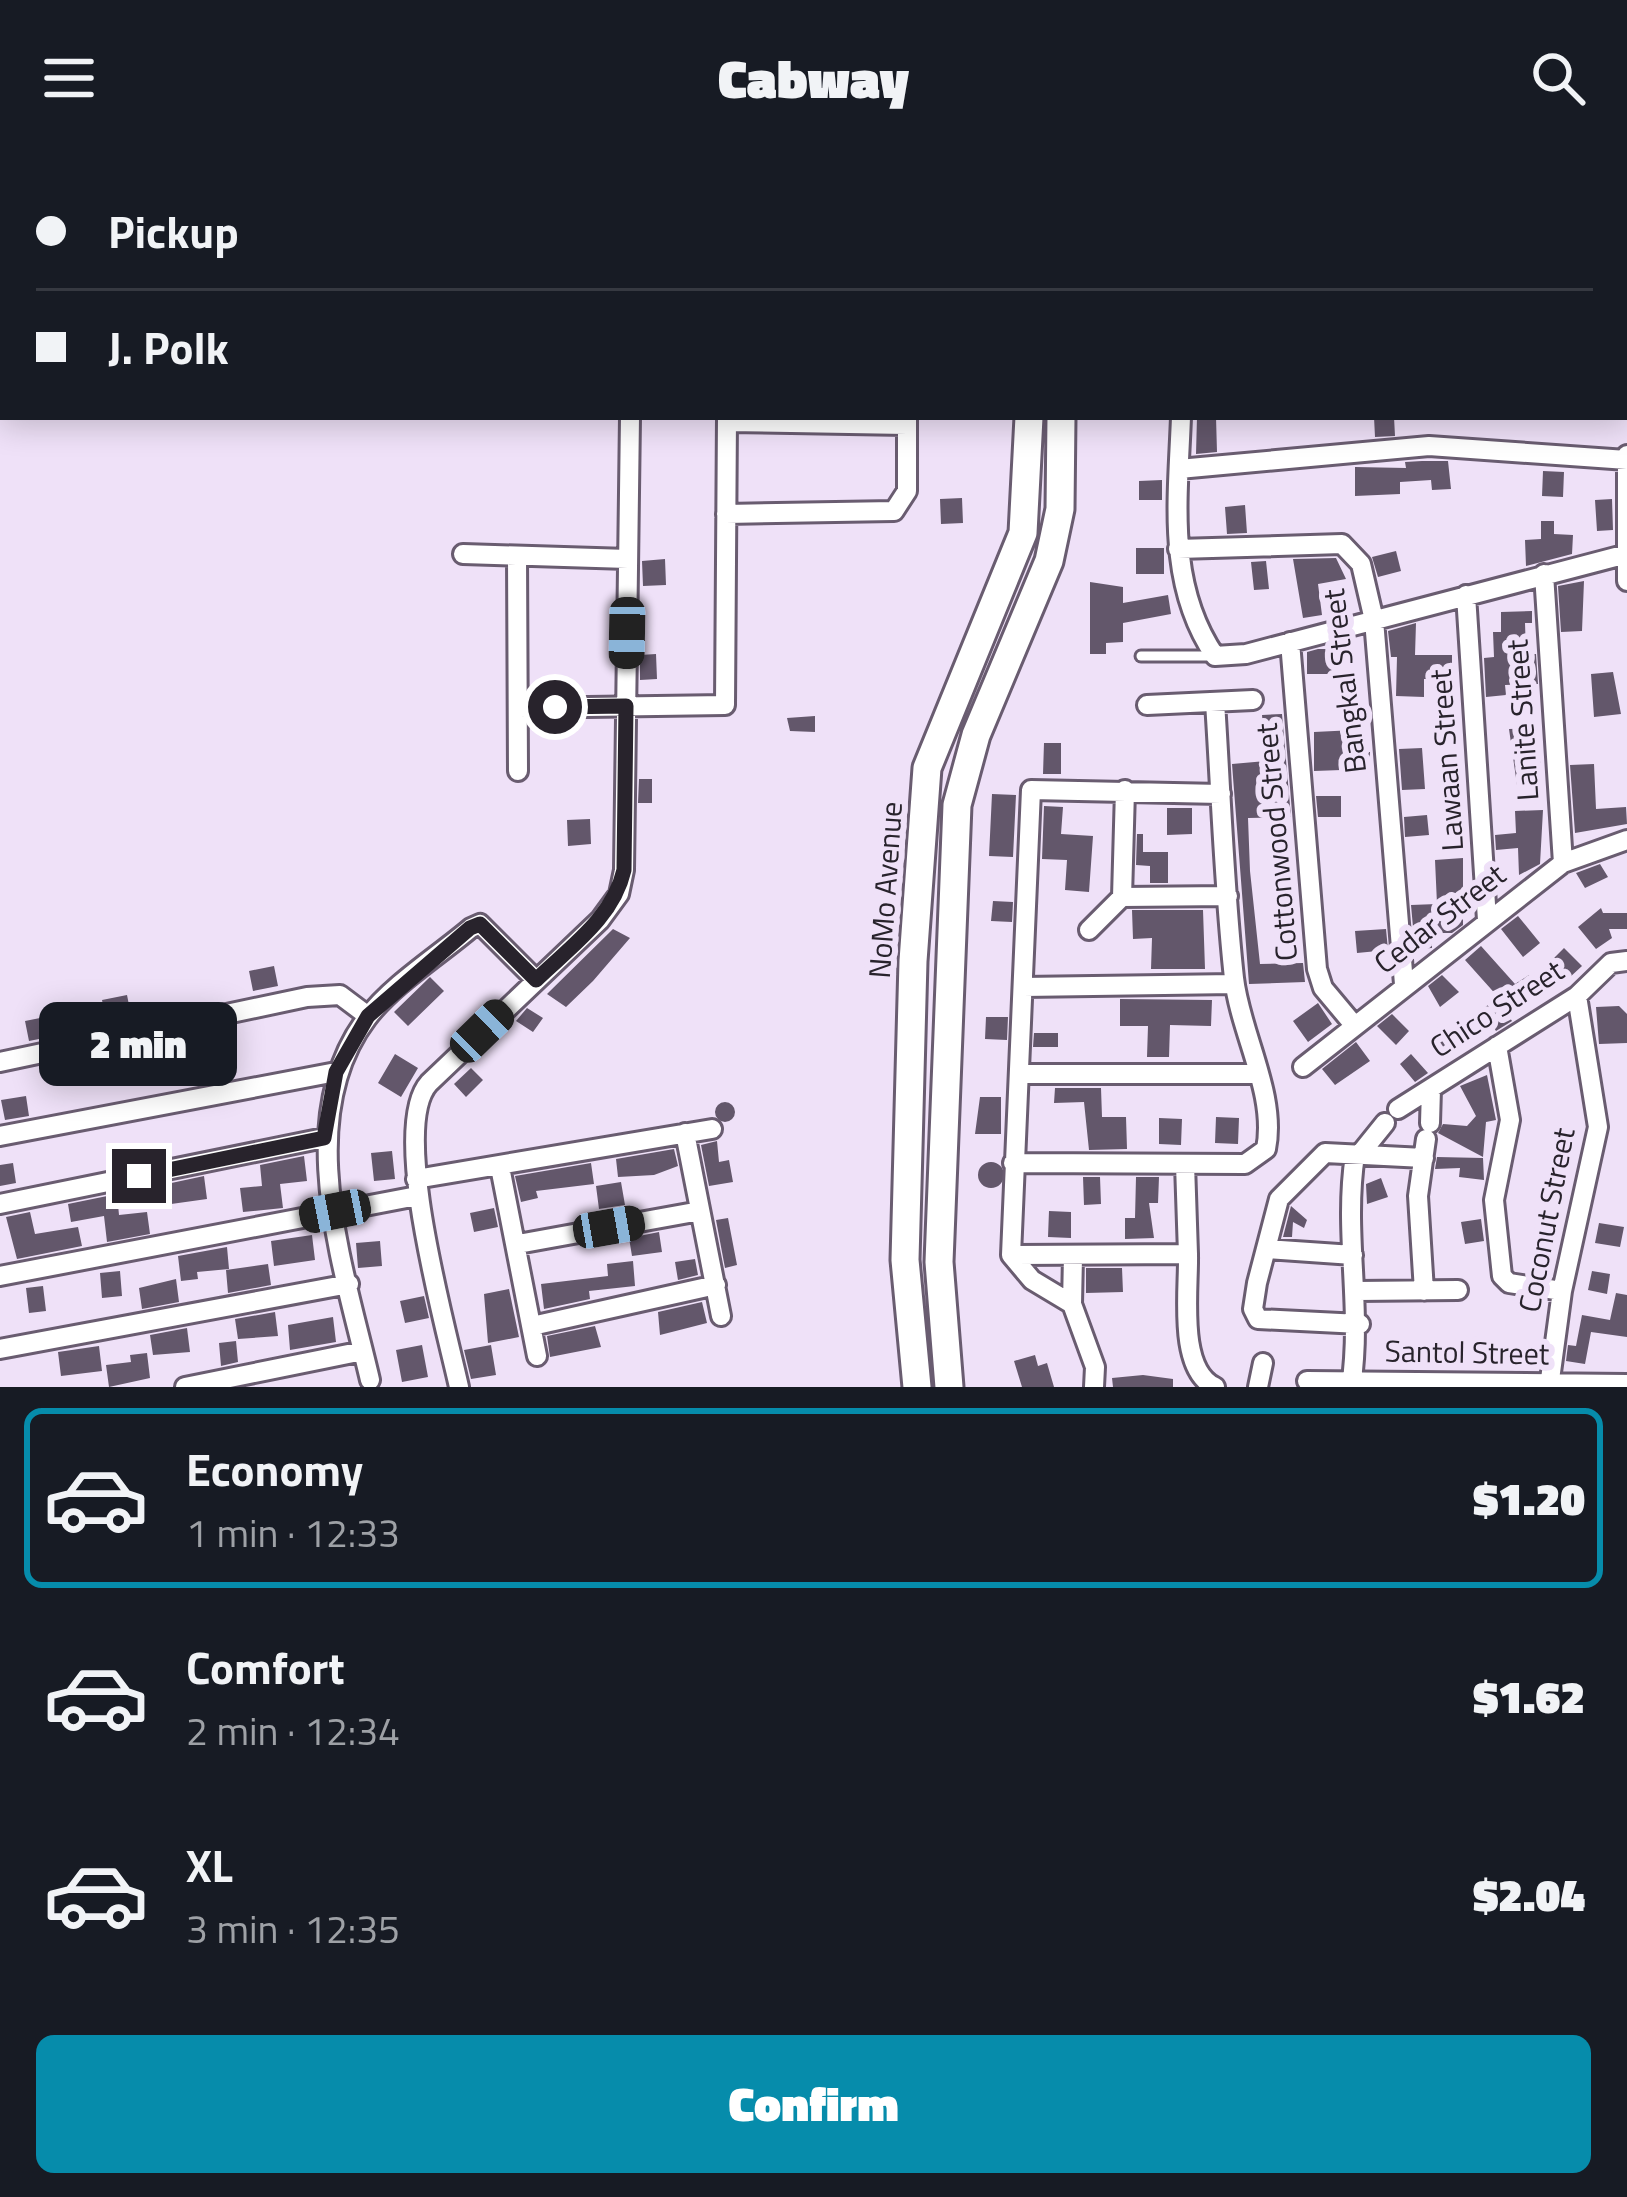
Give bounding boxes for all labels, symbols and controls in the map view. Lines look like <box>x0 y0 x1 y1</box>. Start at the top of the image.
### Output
text: Cabway <box>718 37 909 119</box>
icon: menu <box>36 45 102 111</box>
icon: search <box>1525 45 1591 111</box>
text: Pickup <box>108 197 239 265</box>
text: J. Polk <box>108 313 229 381</box>
street label: Bangkal Street <box>1310 586 1378 776</box>
car <box>608 597 646 669</box>
street label: Lanite Street <box>1493 637 1551 802</box>
street label: Lawaan Street <box>1417 667 1475 853</box>
route start <box>528 680 582 734</box>
street label: Cottonwood Street <box>1243 721 1309 963</box>
street label: NoMo Avenue <box>856 800 914 980</box>
street label: Cedar Street <box>1364 852 1516 984</box>
street label: Chico Street <box>1420 947 1573 1069</box>
car <box>444 993 520 1069</box>
callout: 2 min <box>40 1002 238 1086</box>
text: 2 min <box>90 1014 186 1073</box>
street label: Coconut Street <box>1506 1123 1587 1316</box>
route end <box>112 1149 166 1203</box>
car <box>296 1186 374 1236</box>
car <box>570 1203 648 1251</box>
street label: Santol Street <box>1384 1328 1550 1376</box>
text: Economy <box>186 1435 363 1503</box>
icon: car <box>42 1444 150 1552</box>
text: $1.20 <box>1473 1464 1585 1532</box>
text: 1 min · 12:33 <box>186 1503 400 1562</box>
text: Comfort <box>186 1633 345 1701</box>
icon: car <box>42 1642 150 1750</box>
text: $1.62 <box>1473 1662 1585 1730</box>
text: 2 min · 12:34 <box>186 1701 400 1760</box>
text: XL <box>186 1831 233 1899</box>
icon: car <box>42 1840 150 1948</box>
text: $2.04 <box>1473 1860 1585 1928</box>
text: 3 min · 12:35 <box>186 1899 400 1958</box>
button: Confirm <box>36 2035 1591 2173</box>

